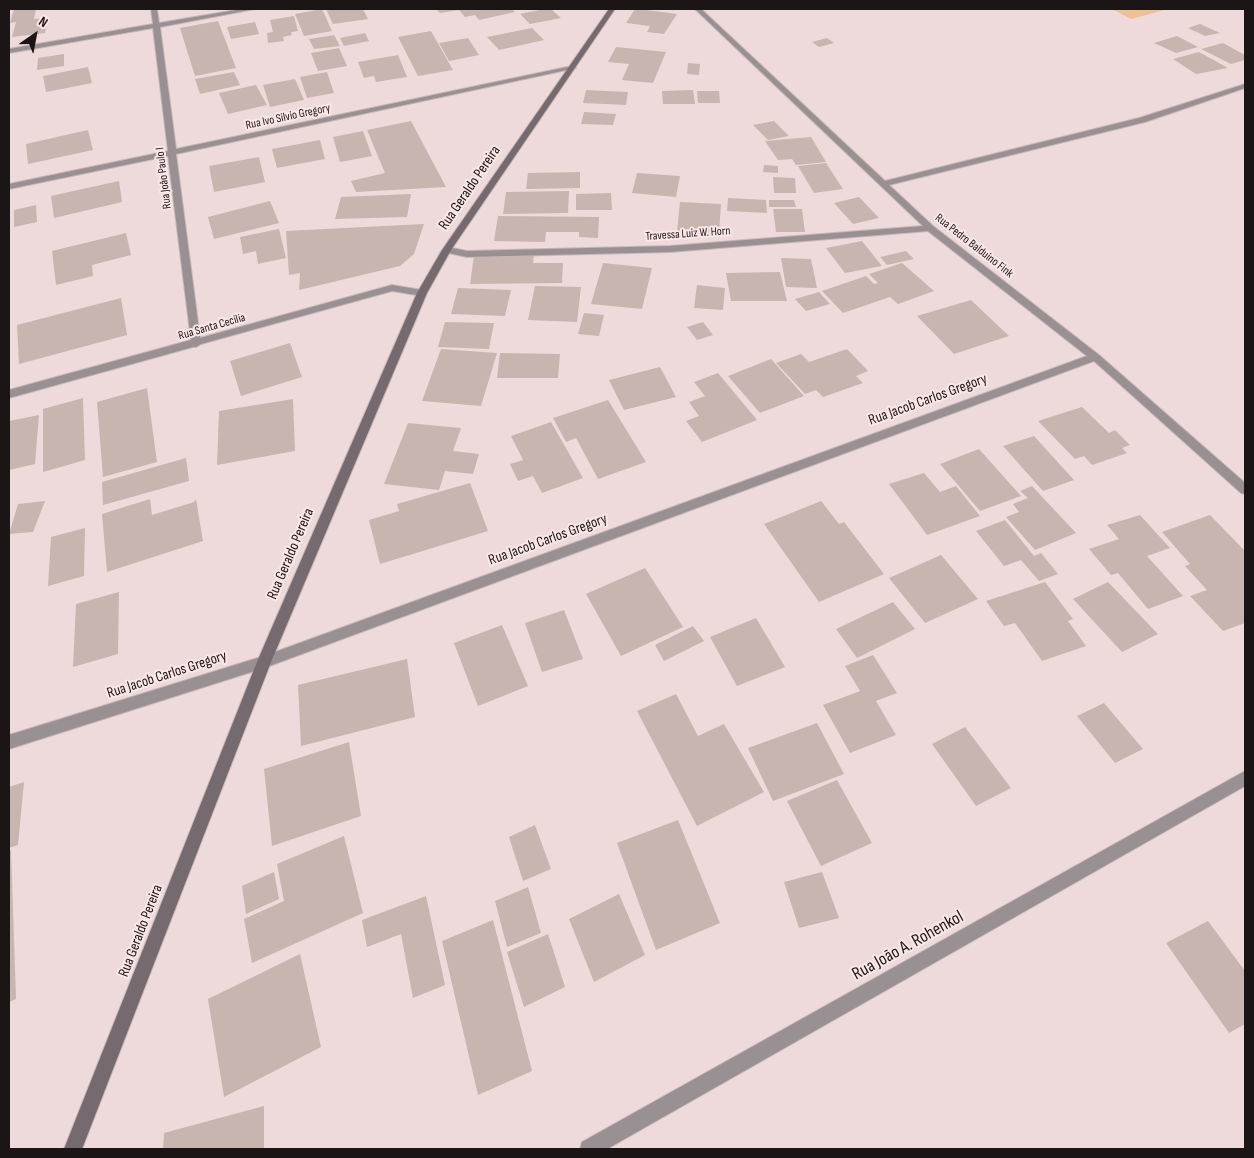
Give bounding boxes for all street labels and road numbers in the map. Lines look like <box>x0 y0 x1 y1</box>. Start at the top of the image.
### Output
street label: Rua Ivo Silvio Gregory <box>244 101 332 133</box>
street label: Rua Geraldo Pereira <box>435 143 505 233</box>
street label: Rua João Paulo I <box>153 146 175 210</box>
street label: Rua Pedro Balduino Fink <box>932 211 1016 281</box>
street label: Travessa Luiz W. Horn <box>645 224 731 244</box>
street label: Rua Santa Cecilia <box>177 311 247 343</box>
street label: Rua Jacob Carlos Gregory <box>866 370 990 430</box>
street label: Rua Geraldo Pereira <box>264 506 318 602</box>
street label: Rua Jacob Carlos Gregory <box>486 510 610 570</box>
street label: Rua Jacob Carlos Gregory <box>105 647 229 703</box>
street label: Rua Geraldo Pereira <box>115 882 167 980</box>
street label: Rua João A. Rohenkol <box>849 907 967 985</box>

